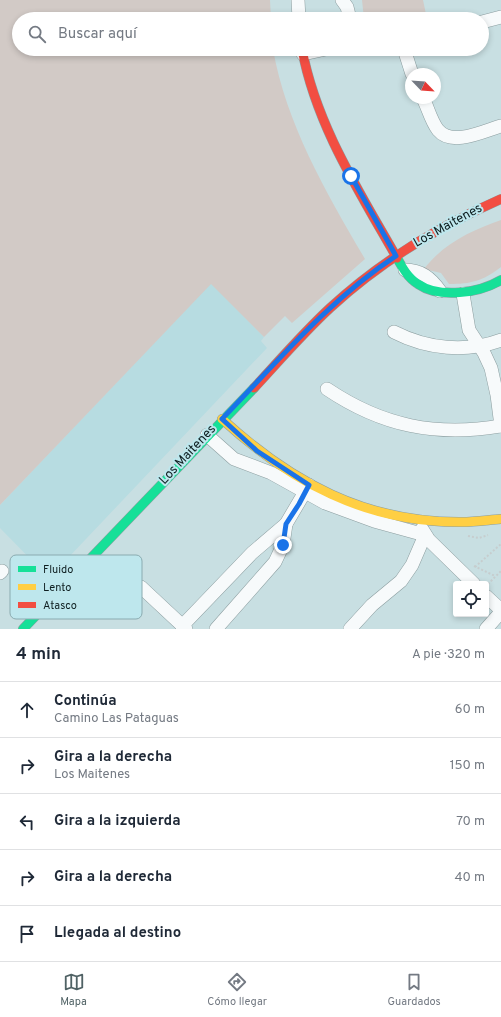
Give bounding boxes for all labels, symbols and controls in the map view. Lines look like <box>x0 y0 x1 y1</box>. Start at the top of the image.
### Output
search box <box>12 12 489 56</box>
icon: search <box>26 23 48 45</box>
text: Buscar aquí <box>58 25 137 44</box>
north arrow <box>405 68 441 104</box>
route start <box>342 167 360 185</box>
street label: Los Maitenes <box>411 201 485 251</box>
street label: Los Maitenes <box>156 422 220 488</box>
route end <box>274 536 292 554</box>
legend <box>10 555 142 619</box>
text: Fluido <box>43 563 73 577</box>
text: Lento <box>43 581 71 595</box>
map controls <box>453 581 489 617</box>
button: locate <box>453 581 489 617</box>
text: Atasco <box>43 599 77 613</box>
text: 4 min <box>16 644 61 666</box>
text: A pie · 320 m <box>412 647 485 663</box>
text: Continúa <box>54 692 116 711</box>
icon: ahead <box>16 699 38 721</box>
text: 60 m <box>455 702 485 718</box>
text: Camino Las Pataguas <box>54 711 179 727</box>
text: Gira a la derecha <box>54 748 172 767</box>
icon: right <box>16 755 38 777</box>
text: 150 m <box>450 758 485 774</box>
text: Los Maitenes <box>54 767 130 783</box>
icon: left <box>16 811 38 833</box>
text: Gira a la izquierda <box>54 812 181 831</box>
text: 70 m <box>456 814 485 830</box>
icon: right <box>16 867 38 889</box>
text: Gira a la derecha <box>54 868 172 887</box>
text: 40 m <box>455 870 485 886</box>
icon: arrive <box>16 923 38 945</box>
text: Llegada al destino <box>54 924 181 943</box>
tab: Mapa <box>60 971 87 1009</box>
tab: Cómo llegar <box>207 971 267 1009</box>
tab: Guardados <box>388 971 441 1009</box>

